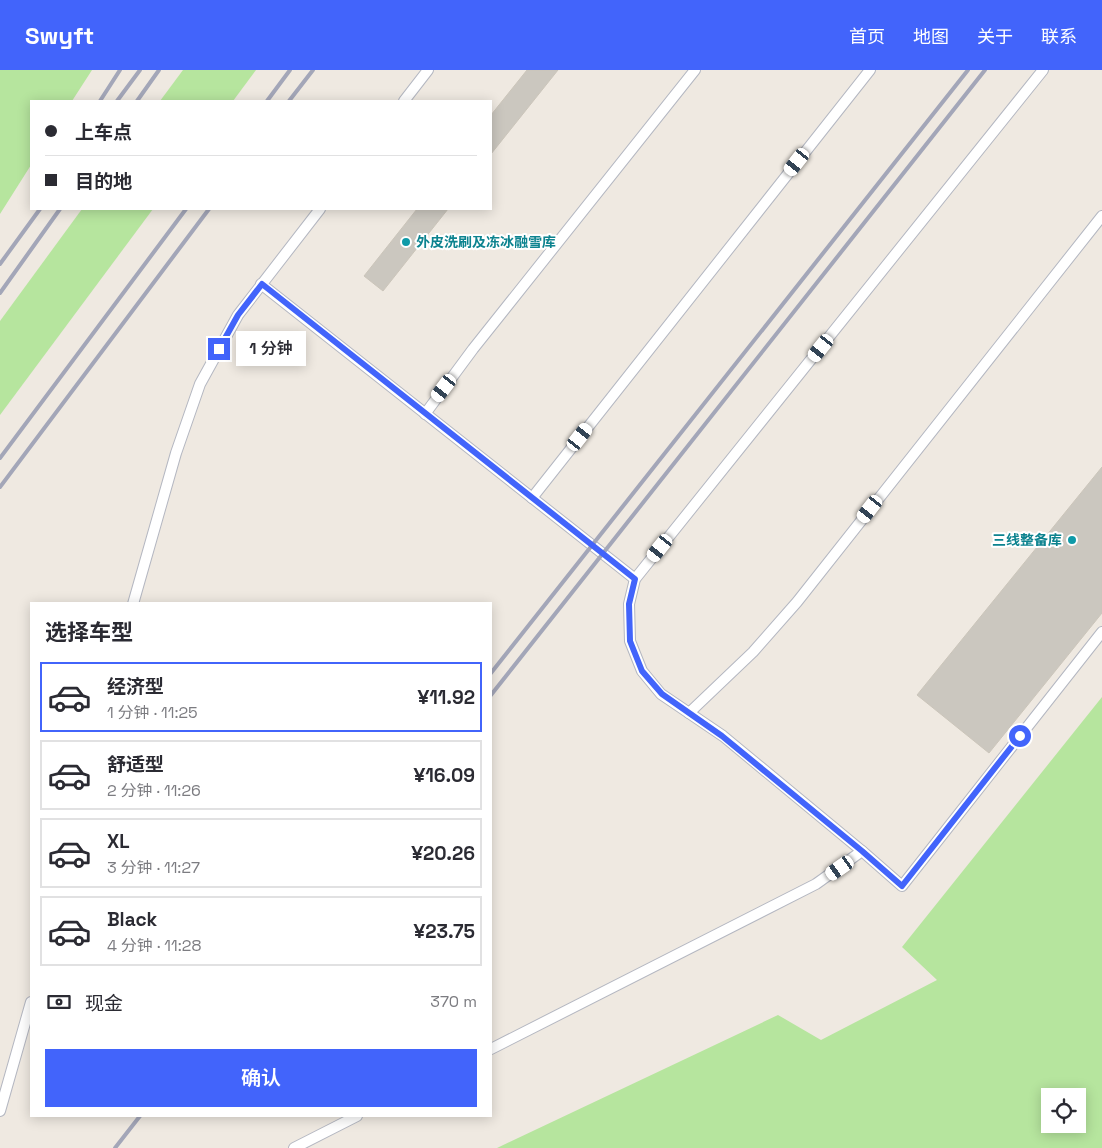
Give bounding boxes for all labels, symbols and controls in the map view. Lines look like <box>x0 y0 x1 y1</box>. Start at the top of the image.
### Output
text: Swyft <box>25 20 94 51</box>
text: 首页 <box>849 25 885 48</box>
text: 地图 <box>913 25 949 48</box>
text: 关于 <box>977 25 1013 48</box>
text: 联系 <box>1041 25 1077 48</box>
text: 上车点 <box>75 120 132 145</box>
car <box>781 146 812 178</box>
text: 目的地 <box>75 169 132 194</box>
place label: 外皮洗刷及冻冰融雪库 <box>416 233 556 251</box>
marker: 外皮洗刷及冻冰融雪库 <box>400 236 412 248</box>
callout: 1 分钟 <box>236 332 306 366</box>
car <box>805 332 836 364</box>
route end <box>208 338 230 360</box>
text: 1 分钟 <box>249 338 293 359</box>
car <box>428 372 459 404</box>
car <box>564 421 595 453</box>
car <box>854 493 885 525</box>
place label: 三线整备库 <box>992 531 1062 549</box>
car <box>644 532 675 564</box>
marker: 三线整备库 <box>1066 534 1078 546</box>
text: 选择车型 <box>45 618 133 646</box>
text: 经济型 <box>107 674 164 699</box>
icon: car <box>47 675 92 720</box>
text: ¥11.92 <box>417 685 475 710</box>
text: 1 分钟 · 11:25 <box>107 702 198 723</box>
route start <box>1009 725 1031 747</box>
text: 舒适型 <box>107 752 164 777</box>
icon: car <box>47 753 92 798</box>
text: ¥16.09 <box>413 763 475 788</box>
text: 2 分钟 · 11:26 <box>107 780 201 801</box>
text: XL <box>107 829 130 854</box>
icon: car <box>47 831 92 876</box>
text: ¥20.26 <box>411 841 475 866</box>
car <box>823 853 856 883</box>
text: 3 分钟 · 11:27 <box>107 857 200 878</box>
text: Black <box>107 907 157 932</box>
icon: car <box>47 909 92 954</box>
text: ¥23.75 <box>413 919 475 944</box>
text: 4 分钟 · 11:28 <box>107 935 201 956</box>
icon: cash <box>45 988 73 1016</box>
text: 现金 <box>85 991 123 1016</box>
text: 370 m <box>430 991 477 1012</box>
button: 确认 <box>45 1049 477 1107</box>
map controls <box>1041 1088 1086 1133</box>
button: locate <box>1041 1088 1086 1133</box>

